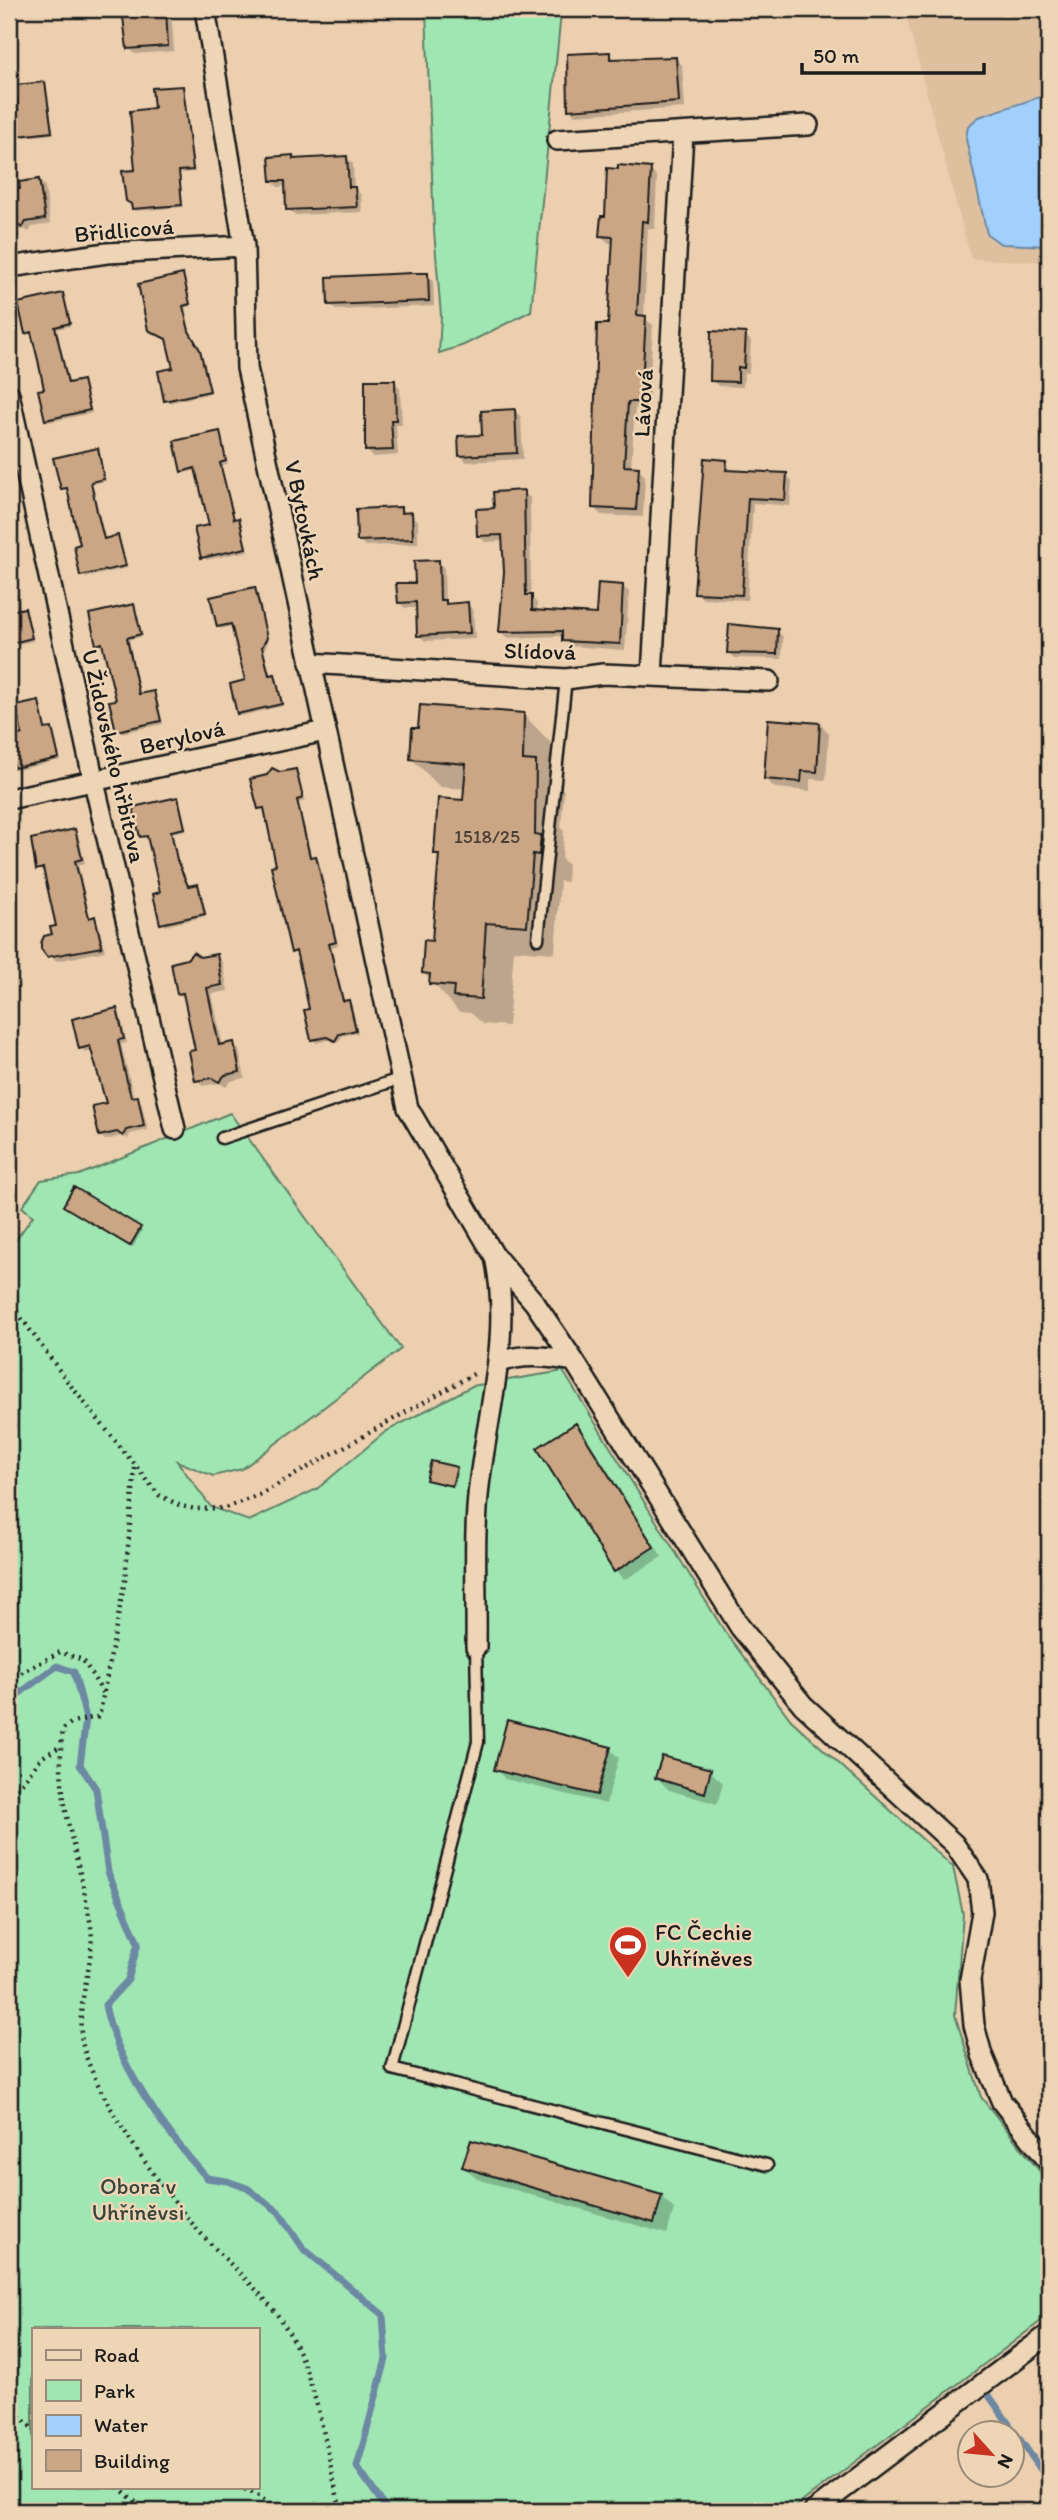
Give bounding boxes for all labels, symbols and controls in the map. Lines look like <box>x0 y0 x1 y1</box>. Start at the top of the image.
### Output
scale bar <box>802 32 984 76</box>
text: 50 m <box>813 43 860 68</box>
street label: Břidlicová <box>73 212 175 248</box>
street label: Lávová <box>627 368 659 438</box>
street label: V Bytovkách <box>279 458 331 582</box>
street label: Slídová <box>504 636 576 666</box>
street label: U Židovského hřbitova <box>76 646 152 866</box>
street label: Berylová <box>137 714 227 760</box>
house number: 1518/25 <box>454 825 520 848</box>
place label: FC Čechie Uhříněves <box>655 1918 753 1972</box>
sports icon: FC Čechie Uhříněves <box>607 1924 649 1979</box>
park label: Obora v Uhříněvsi <box>92 2172 184 2226</box>
legend <box>32 2328 259 2488</box>
text: Road <box>94 2342 140 2367</box>
text: Park <box>94 2378 136 2403</box>
text: Water <box>94 2412 148 2437</box>
north arrow <box>956 2418 1026 2488</box>
text: Building <box>94 2448 170 2473</box>
text: N <box>993 2451 1019 2472</box>

